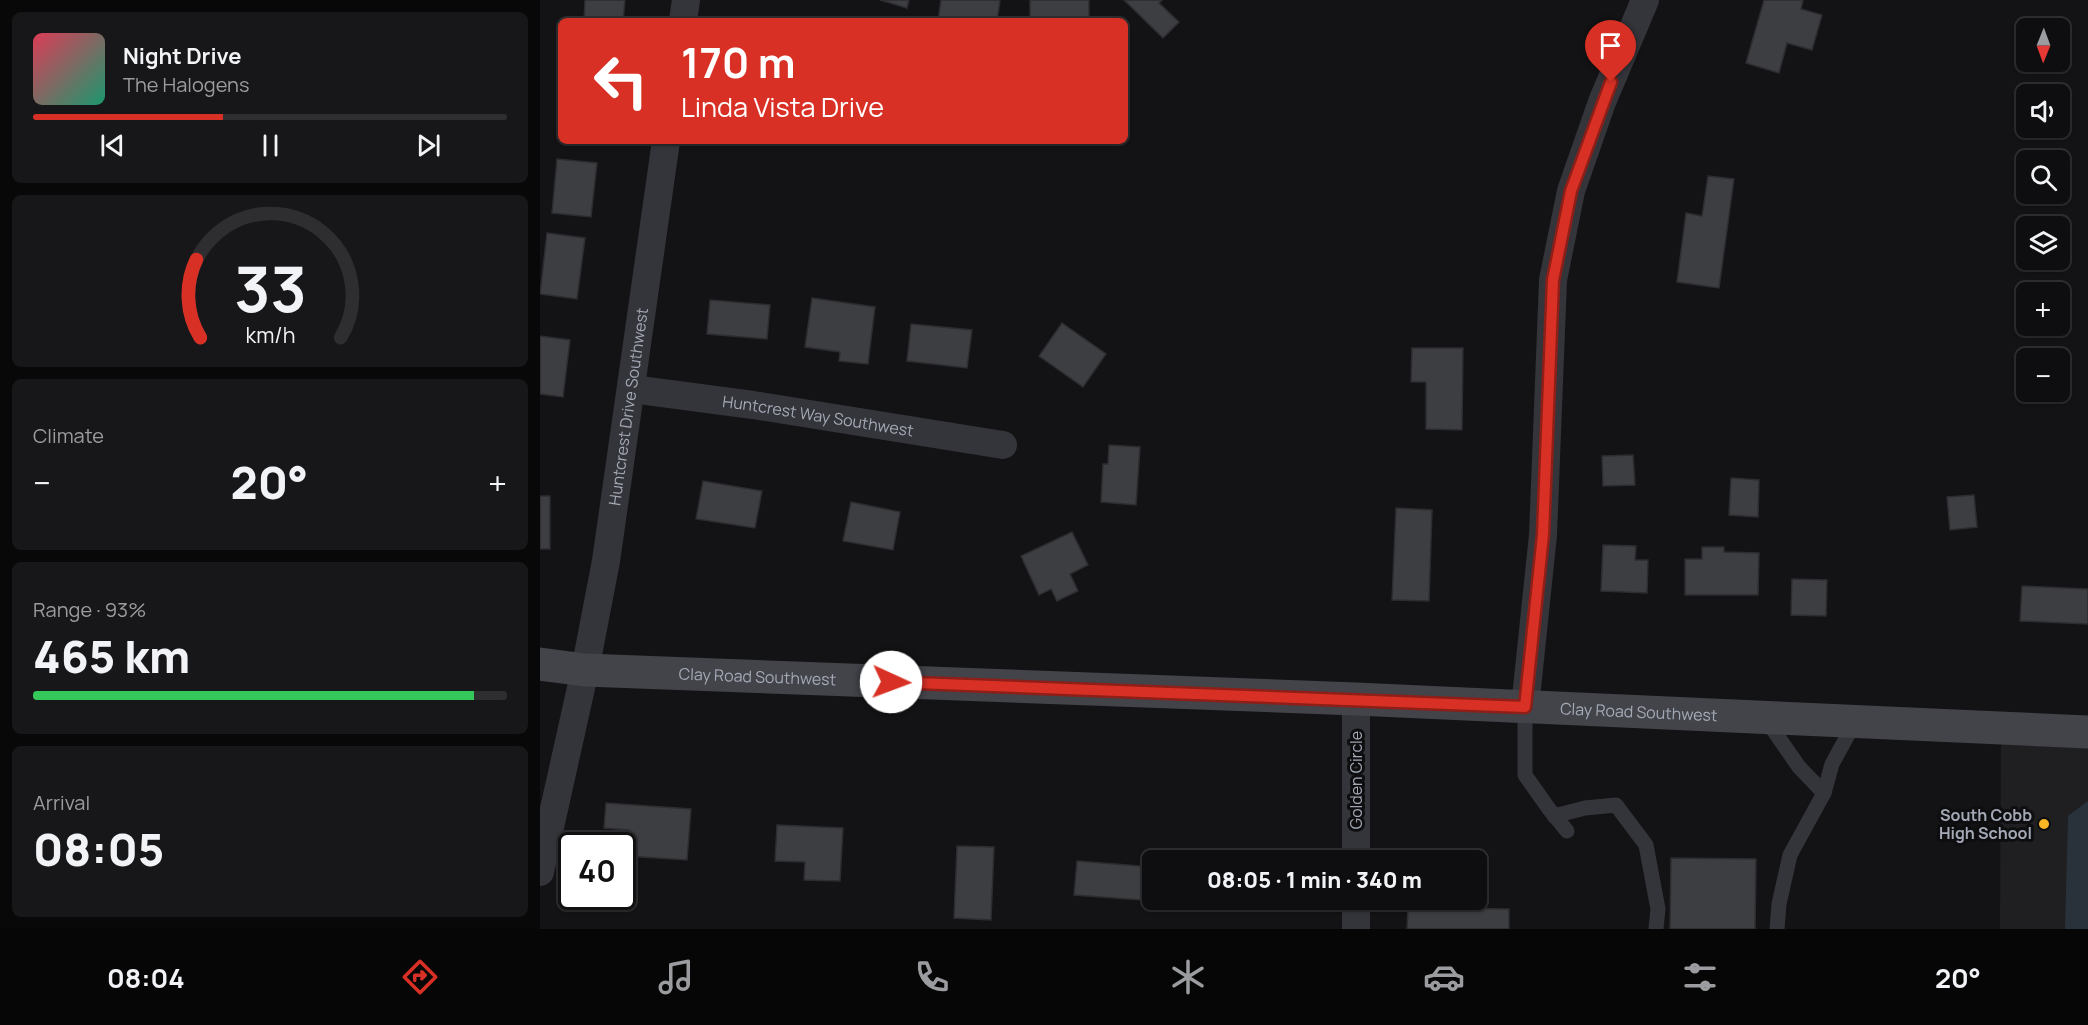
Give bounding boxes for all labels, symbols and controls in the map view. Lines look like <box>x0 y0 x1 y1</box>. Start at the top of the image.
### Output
north arrow <box>2016 18 2070 72</box>
map controls <box>2016 18 2070 402</box>
pin <box>1585 20 1636 82</box>
icon: arrive <box>1594 29 1627 62</box>
text: 170 m <box>681 33 796 91</box>
text: Night Drive <box>123 41 242 71</box>
icon: left <box>582 42 660 120</box>
text: The Halogens <box>123 71 249 98</box>
button: sound <box>2016 84 2070 138</box>
text: Linda Vista Drive <box>681 88 884 125</box>
icon: previous <box>96 129 129 162</box>
icon: pause <box>254 129 287 162</box>
icon: next <box>412 129 445 162</box>
button: search <box>2016 150 2070 204</box>
button: layers <box>2016 216 2070 270</box>
text: 33 <box>234 245 306 331</box>
button: + <box>2016 282 2070 336</box>
street label: Huntcrest Drive Southwest <box>603 306 653 507</box>
text: km/h <box>245 321 295 350</box>
button: − <box>2016 348 2070 402</box>
street label: Huntcrest Way Southwest <box>721 390 915 442</box>
text: Climate <box>33 422 104 449</box>
text: 20° <box>231 451 308 513</box>
text: − <box>33 460 51 505</box>
text: + <box>488 460 507 505</box>
text: Range · 93% <box>33 596 146 623</box>
text: 465 km <box>33 625 190 687</box>
position arrow <box>859 650 923 714</box>
street label: Clay Road Southwest <box>678 663 837 690</box>
street label: Clay Road Southwest <box>1560 697 1718 726</box>
street label: Golden Circle <box>1345 731 1367 829</box>
text: Arrival <box>33 789 90 816</box>
place label: South Cobb High School <box>1939 804 2032 844</box>
marker: South Cobb High School <box>2037 817 2051 831</box>
text: 08:05 <box>33 818 164 880</box>
speed limit sign: 40 <box>558 832 636 910</box>
text: 08:05 · 1 min · 340 m <box>1207 865 1422 895</box>
icon: directions <box>399 956 441 998</box>
icon: music <box>655 956 697 998</box>
icon: phone <box>911 956 953 998</box>
icon: climate <box>1167 956 1209 998</box>
icon: car <box>1423 956 1465 998</box>
icon: filters <box>1679 956 1721 998</box>
text: 08:04 <box>107 959 185 996</box>
text: 20° <box>1935 959 1981 996</box>

